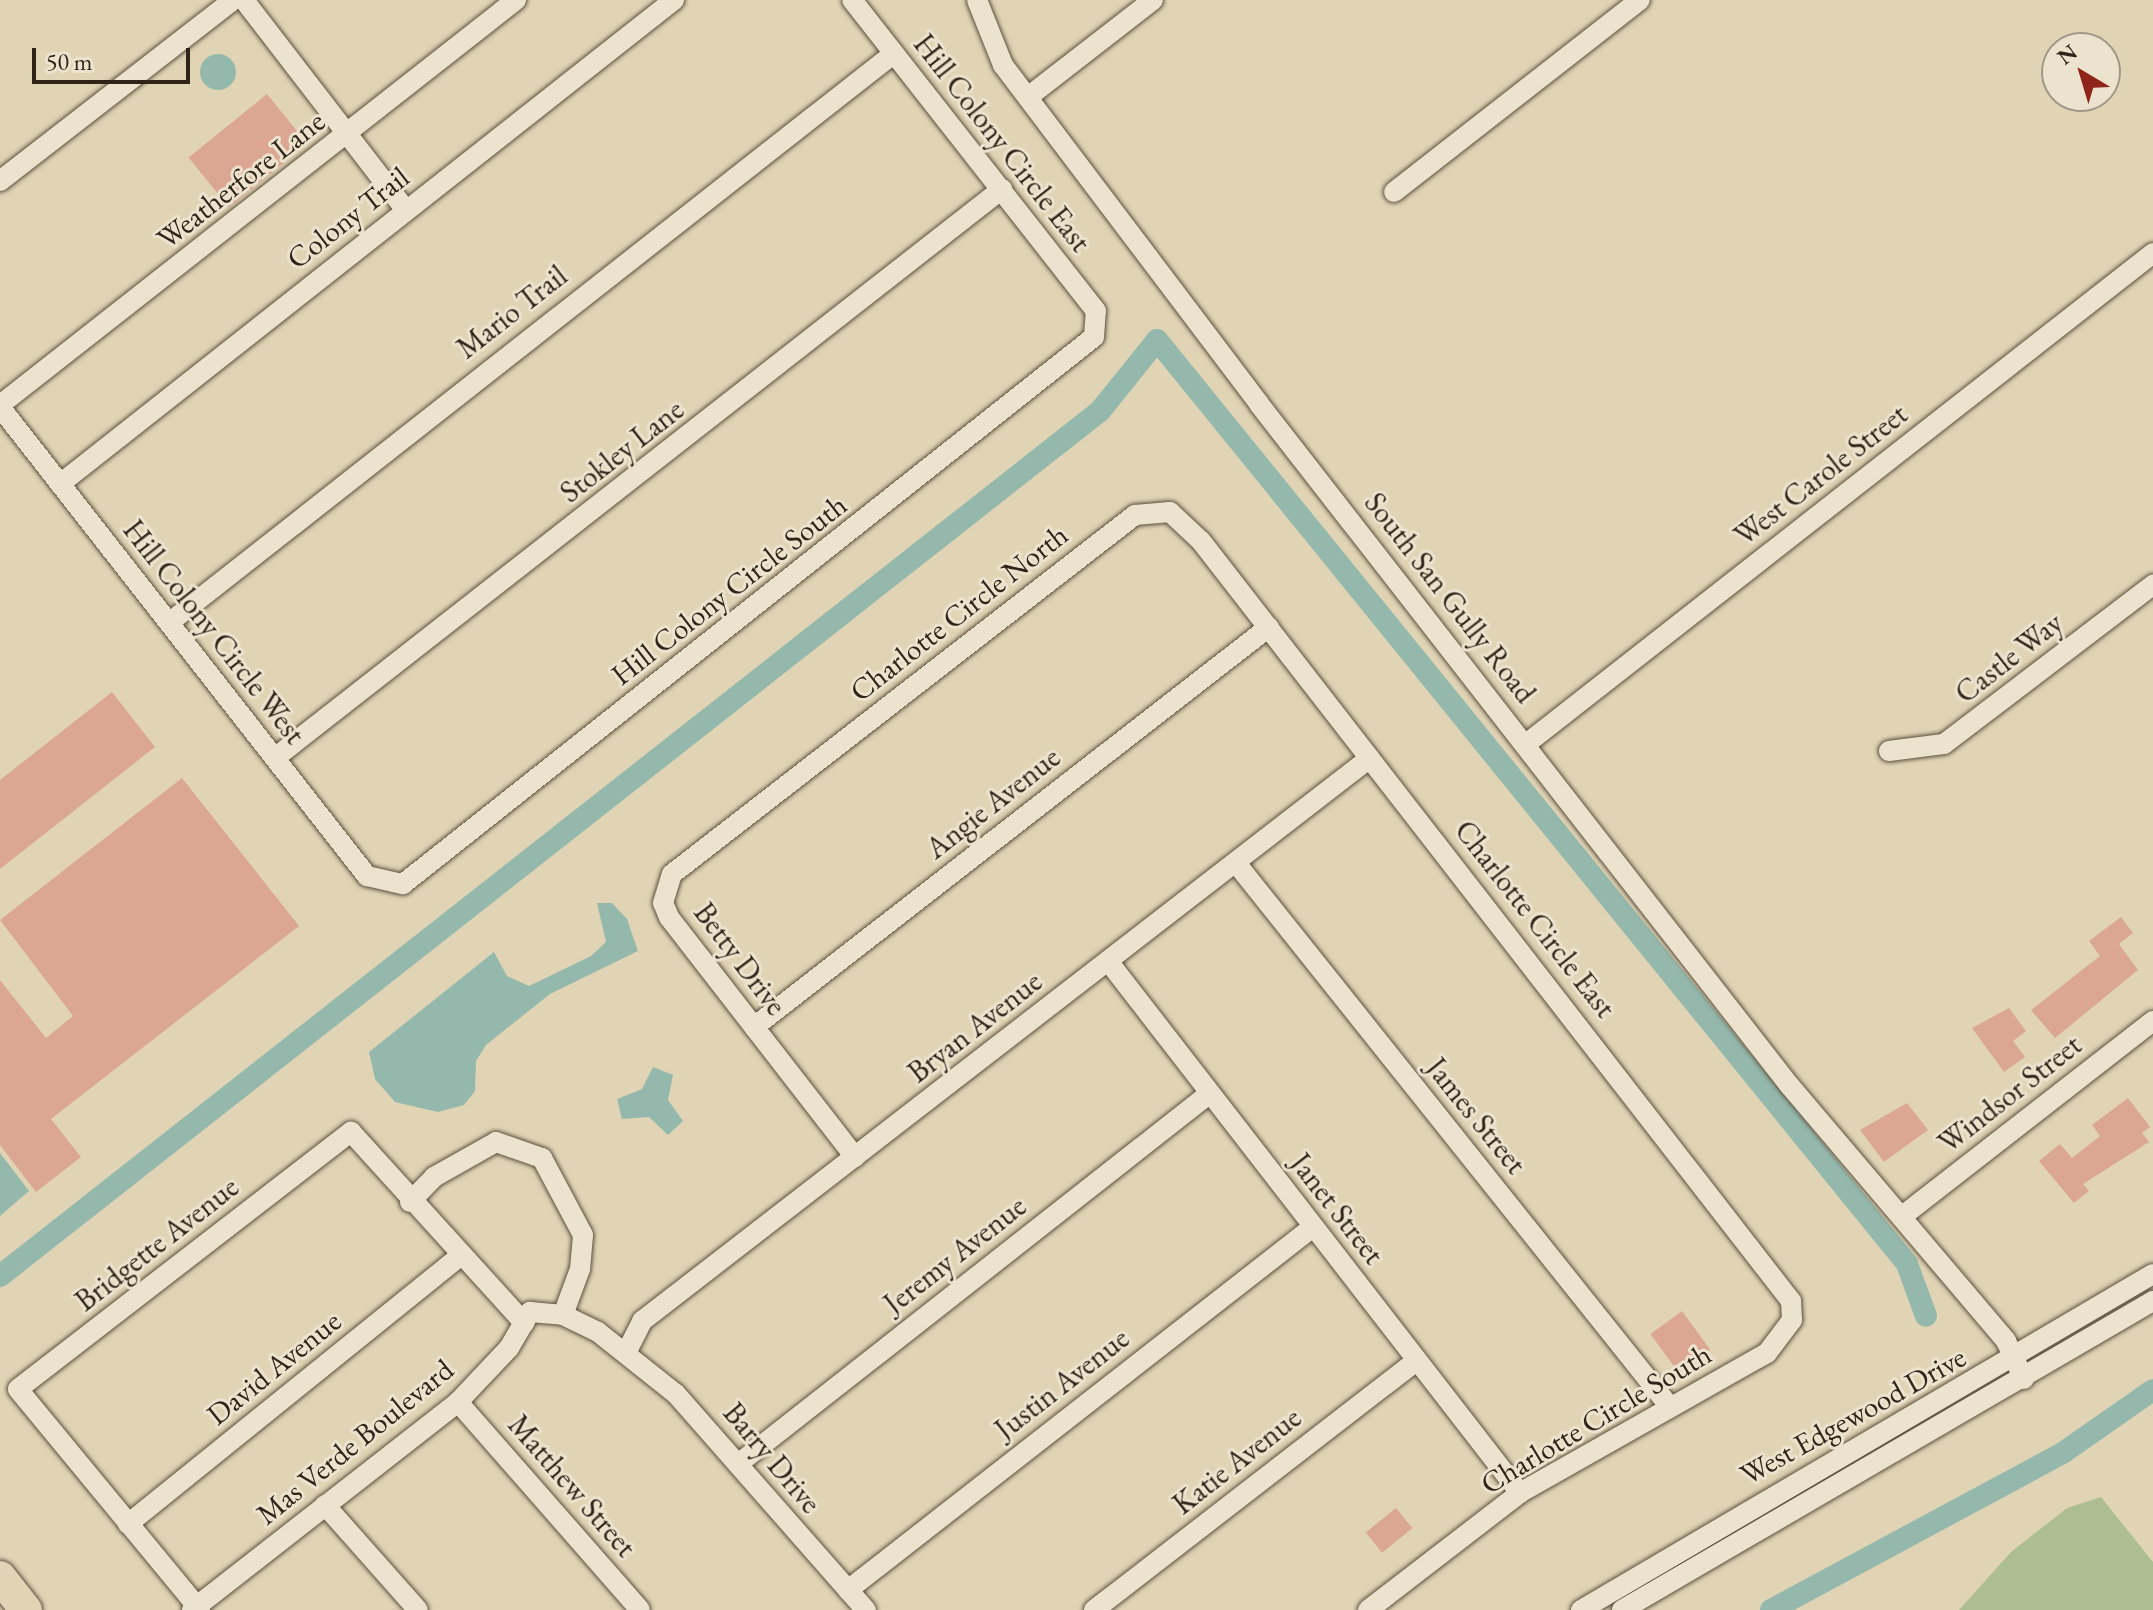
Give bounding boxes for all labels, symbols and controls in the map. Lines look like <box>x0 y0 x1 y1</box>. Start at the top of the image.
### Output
street label: Hill Colony Circle East <box>906 27 1098 259</box>
scale bar <box>36 32 194 82</box>
north arrow <box>2041 32 2121 112</box>
text: N <box>2051 37 2083 71</box>
text: 50 m <box>46 46 93 77</box>
street label: Weatherfore Lane <box>150 103 332 257</box>
street label: Colony Trail <box>280 159 416 277</box>
street label: Mario Trail <box>450 258 574 366</box>
street label: Stokley Lane <box>553 392 691 510</box>
street label: West Carole Street <box>1727 396 1915 554</box>
street label: South San Gully Road <box>1357 486 1543 710</box>
street label: Hill Colony Circle South <box>604 487 854 693</box>
street label: Hill Colony Circle West <box>115 513 313 751</box>
street label: Charlotte Circle North <box>843 517 1075 709</box>
street label: Castle Way <box>1948 605 2070 711</box>
street label: Angie Avenue <box>919 739 1067 867</box>
street label: Charlotte Circle East <box>1447 813 1623 1025</box>
street label: Betty Drive <box>686 896 794 1022</box>
street label: Bryan Avenue <box>901 963 1049 1091</box>
street label: Windsor Street <box>1931 1027 2089 1161</box>
street label: James Street <box>1418 1051 1534 1181</box>
street label: Janet Street <box>1282 1146 1392 1272</box>
street label: Bridgette Avenue <box>68 1169 246 1319</box>
street label: Jeremy Avenue <box>877 1188 1033 1322</box>
street label: David Avenue <box>200 1303 348 1433</box>
street label: Justin Avenue <box>988 1320 1136 1448</box>
street label: Charlotte Circle South <box>1474 1336 1718 1502</box>
street label: West Edgewood Drive <box>1734 1339 1972 1493</box>
street label: Mas Verde Boulevard <box>249 1352 461 1532</box>
street label: Barry Drive <box>716 1396 828 1520</box>
street label: Katie Avenue <box>1166 1400 1308 1522</box>
street label: Matthew Street <box>500 1407 644 1565</box>

